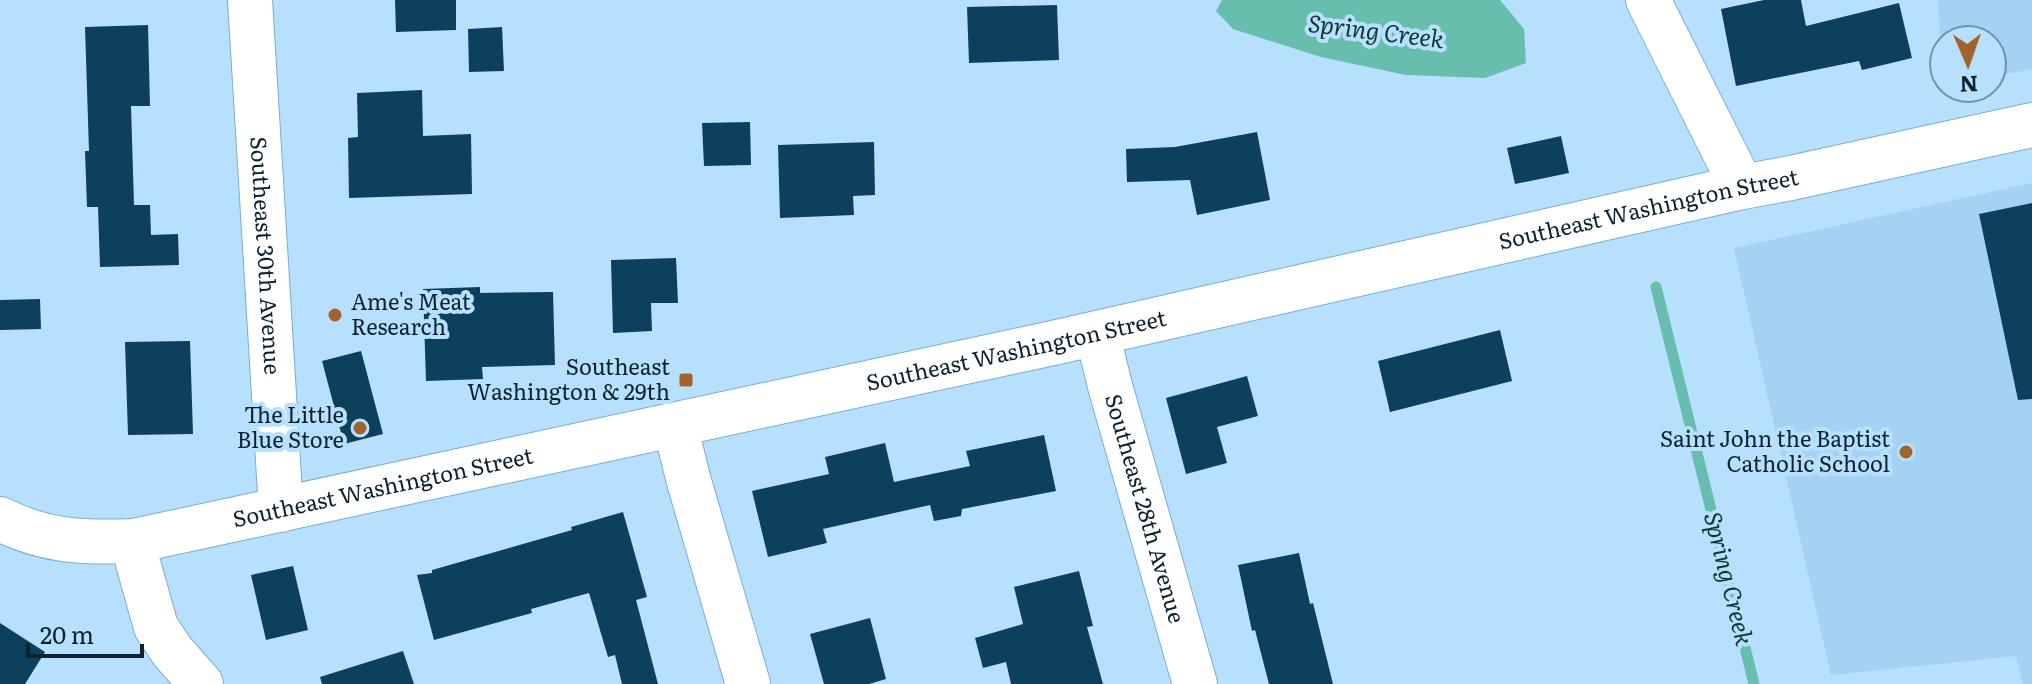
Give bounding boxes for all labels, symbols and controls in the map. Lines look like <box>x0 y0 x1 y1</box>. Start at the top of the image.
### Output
water label: Spring Creek <box>1306 4 1447 55</box>
north arrow <box>1928 24 2008 104</box>
text: N <box>1959 69 1979 102</box>
street label: Southeast 30th Avenue <box>243 135 291 375</box>
street label: Southeast Washington Street <box>1495 159 1801 257</box>
place label: Ame's Meat Research <box>351 284 471 342</box>
street label: Southeast Washington Street <box>863 300 1169 398</box>
marker: Ame's Meat Research <box>326 306 344 324</box>
place label: Southeast Washington & 29th <box>467 349 670 407</box>
marker: Southeast Washington & 29th <box>677 371 695 389</box>
street label: Southeast 28th Avenue <box>1098 390 1195 627</box>
place label: The Little Blue Store <box>237 397 344 455</box>
marker: The Little Blue Store <box>351 419 369 437</box>
place label: Saint John the Baptist Catholic School <box>1660 421 1890 479</box>
street label: Southeast Washington Street <box>229 438 536 534</box>
marker: Saint John the Baptist Catholic School <box>1897 443 1915 461</box>
water label: Spring Creek <box>1697 508 1764 650</box>
scale bar <box>28 608 142 658</box>
text: 20 m <box>40 616 94 651</box>

